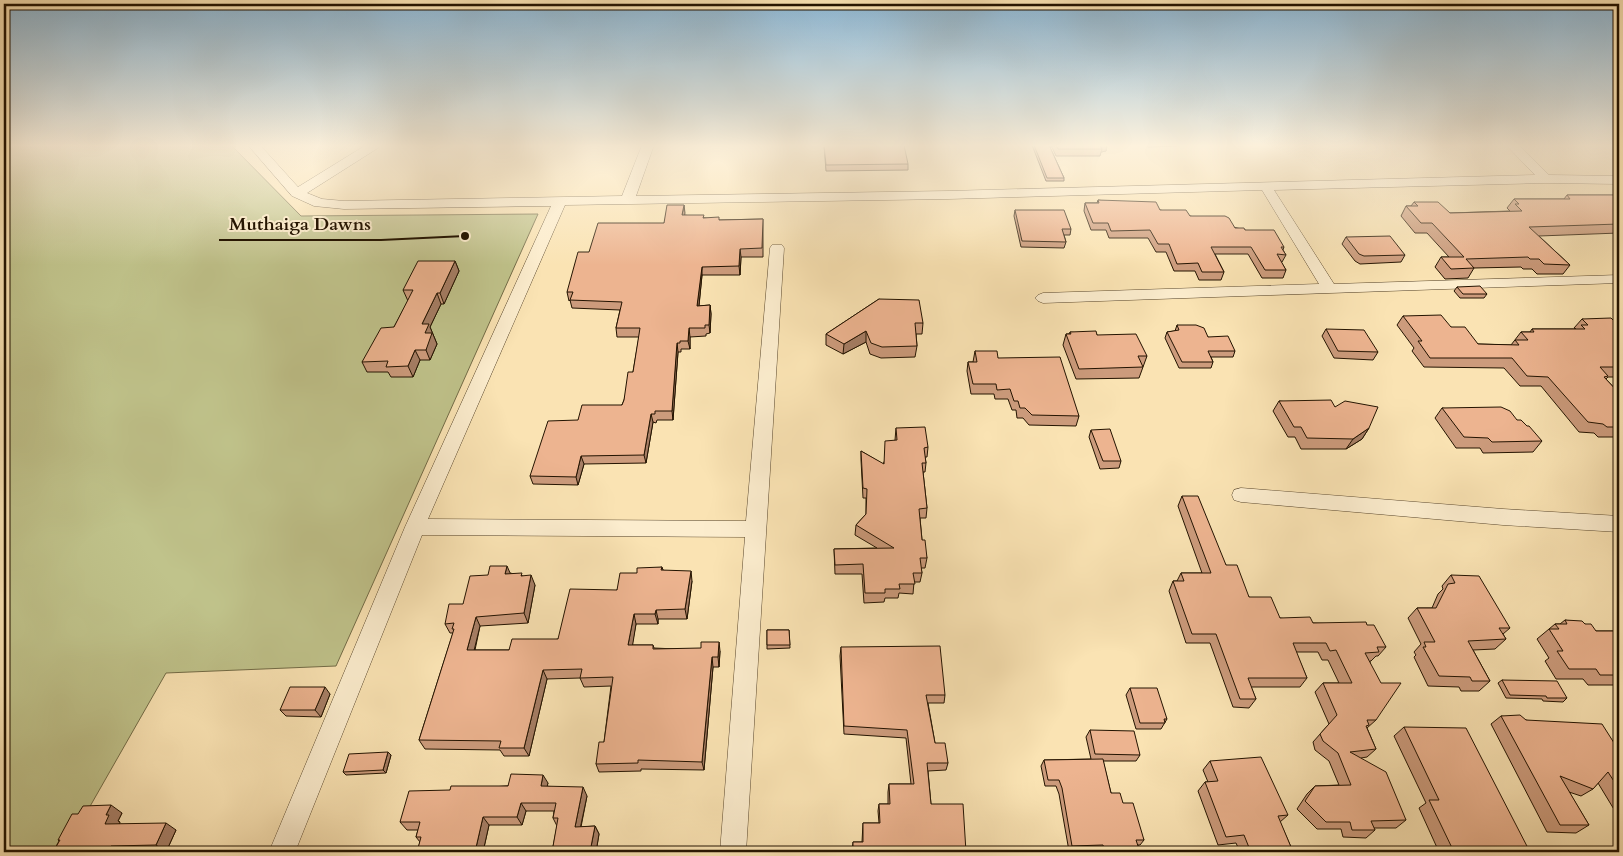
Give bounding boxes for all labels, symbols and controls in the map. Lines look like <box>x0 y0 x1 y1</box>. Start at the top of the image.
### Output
callout: Muthaiga Dawns <box>219 207 381 240</box>
text: Muthaiga Dawns <box>229 212 371 237</box>

